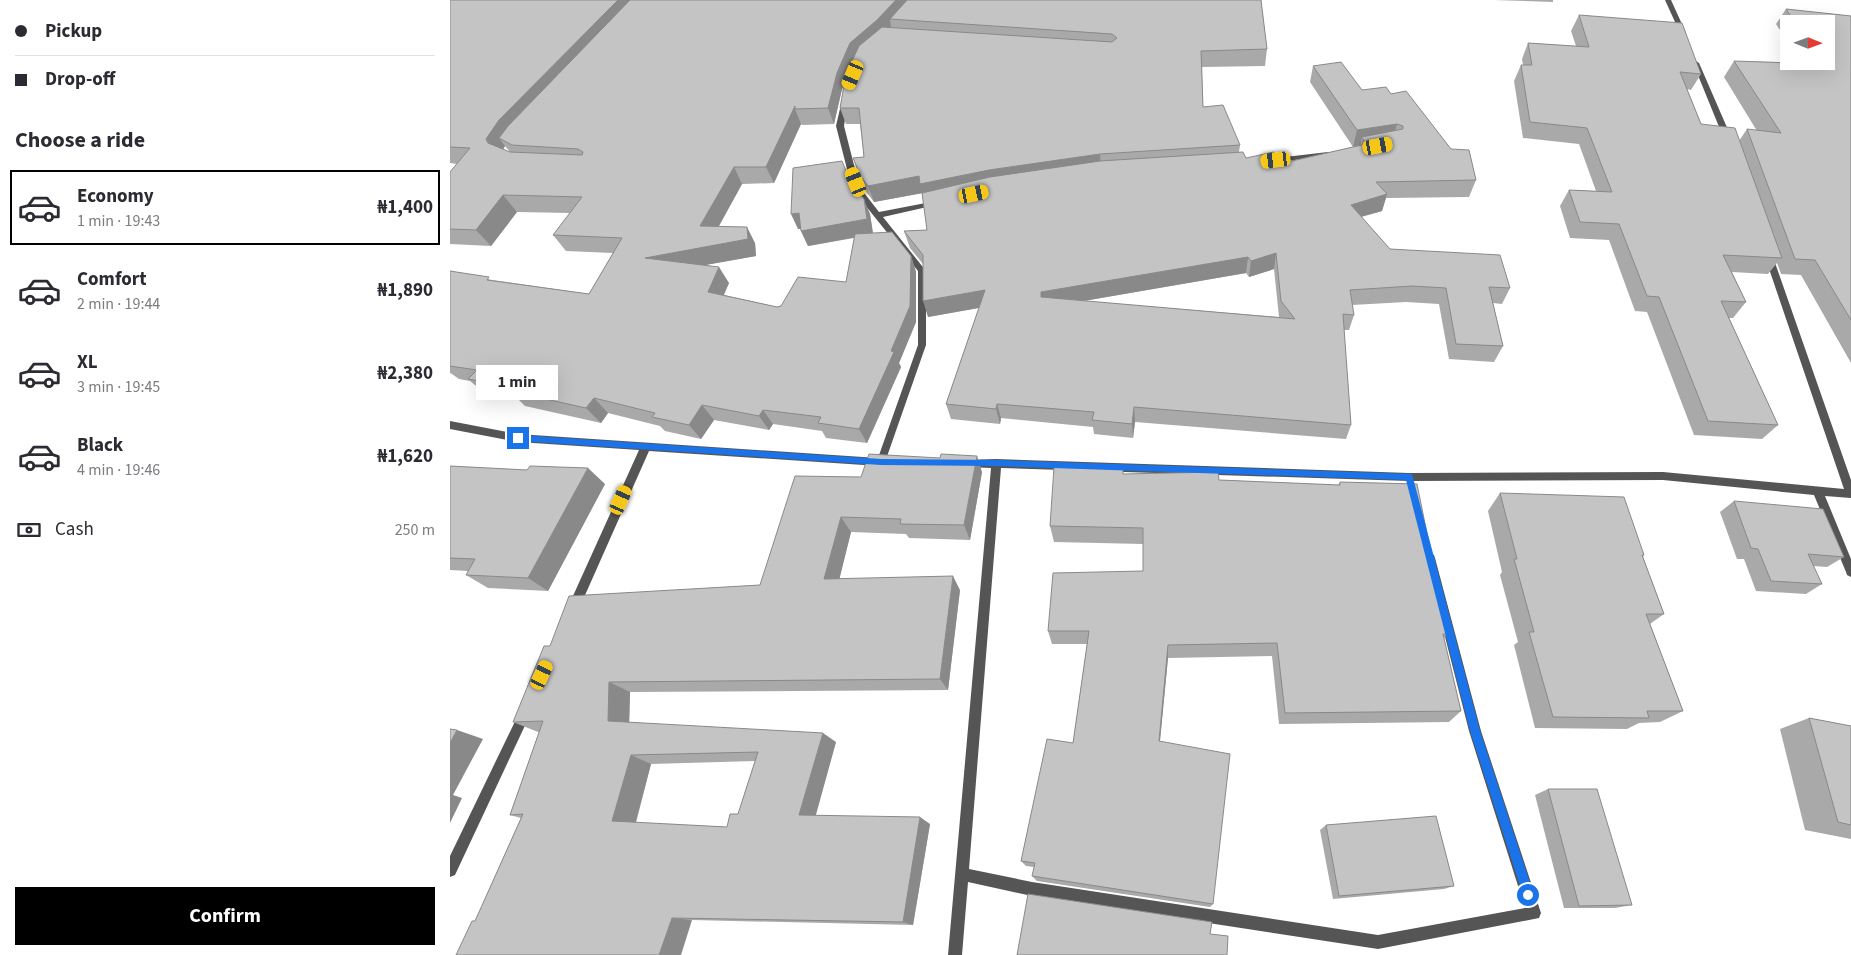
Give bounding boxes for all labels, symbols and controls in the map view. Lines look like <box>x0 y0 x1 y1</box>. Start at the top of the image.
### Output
north arrow <box>1780 15 1835 70</box>
map controls <box>1780 15 1835 70</box>
text: Pickup <box>45 18 102 45</box>
car <box>840 58 865 92</box>
text: Drop-off <box>45 66 115 93</box>
text: Choose a ride <box>15 124 145 156</box>
car <box>1361 136 1394 156</box>
car <box>1260 151 1291 169</box>
car <box>843 165 868 199</box>
text: Economy <box>77 183 154 210</box>
car <box>957 184 990 204</box>
icon: car <box>17 185 62 230</box>
text: ₦1,400 <box>377 194 433 221</box>
text: 1 min · 19:43 <box>77 210 160 232</box>
text: Comfort <box>77 266 147 293</box>
icon: car <box>17 268 62 313</box>
text: ₦1,890 <box>377 277 433 304</box>
text: 2 min · 19:44 <box>77 293 160 315</box>
text: XL <box>77 349 98 376</box>
icon: car <box>17 351 62 396</box>
text: ₦2,380 <box>377 360 433 387</box>
callout: 1 min <box>477 366 559 400</box>
text: 1 min <box>498 371 536 393</box>
text: 3 min · 19:45 <box>77 376 160 398</box>
route end <box>507 427 529 449</box>
text: Black <box>77 432 123 459</box>
icon: car <box>17 434 62 479</box>
text: ₦1,620 <box>377 443 433 470</box>
text: 4 min · 19:46 <box>77 459 160 481</box>
car <box>608 483 633 517</box>
icon: cash <box>15 516 43 544</box>
text: Cash <box>55 516 94 543</box>
text: 250 m <box>395 519 435 541</box>
car <box>528 658 555 692</box>
route start <box>1517 884 1539 906</box>
button: Confirm <box>15 887 435 945</box>

